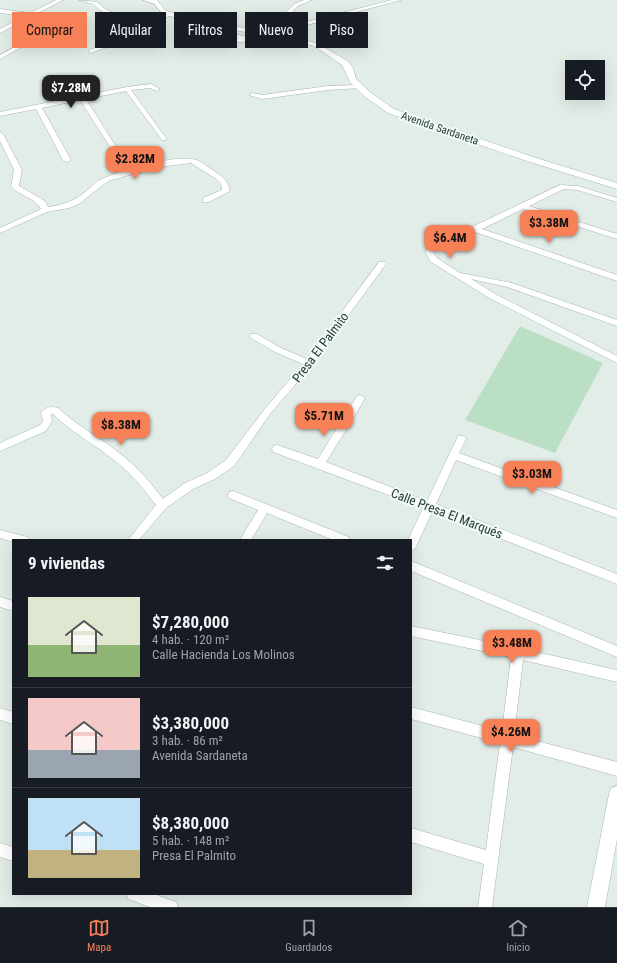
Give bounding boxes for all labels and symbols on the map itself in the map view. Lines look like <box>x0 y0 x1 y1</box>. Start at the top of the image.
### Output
pin: $7.28M <box>38 75 104 109</box>
street label: Avenida Sardaneta <box>399 109 480 148</box>
pin: $2.82M <box>102 146 168 180</box>
pin: $3.38M <box>516 210 582 244</box>
pin: $6.4M <box>422 225 478 259</box>
street label: Presa El Palmito <box>289 309 352 385</box>
pin: $5.71M <box>291 403 357 437</box>
pin: $8.38M <box>88 412 154 446</box>
pin: $3.03M <box>499 461 565 495</box>
street label: Calle Presa El Marqués <box>389 485 505 542</box>
pin: $3.48M <box>479 630 545 664</box>
pin: $4.26M <box>478 719 544 753</box>

